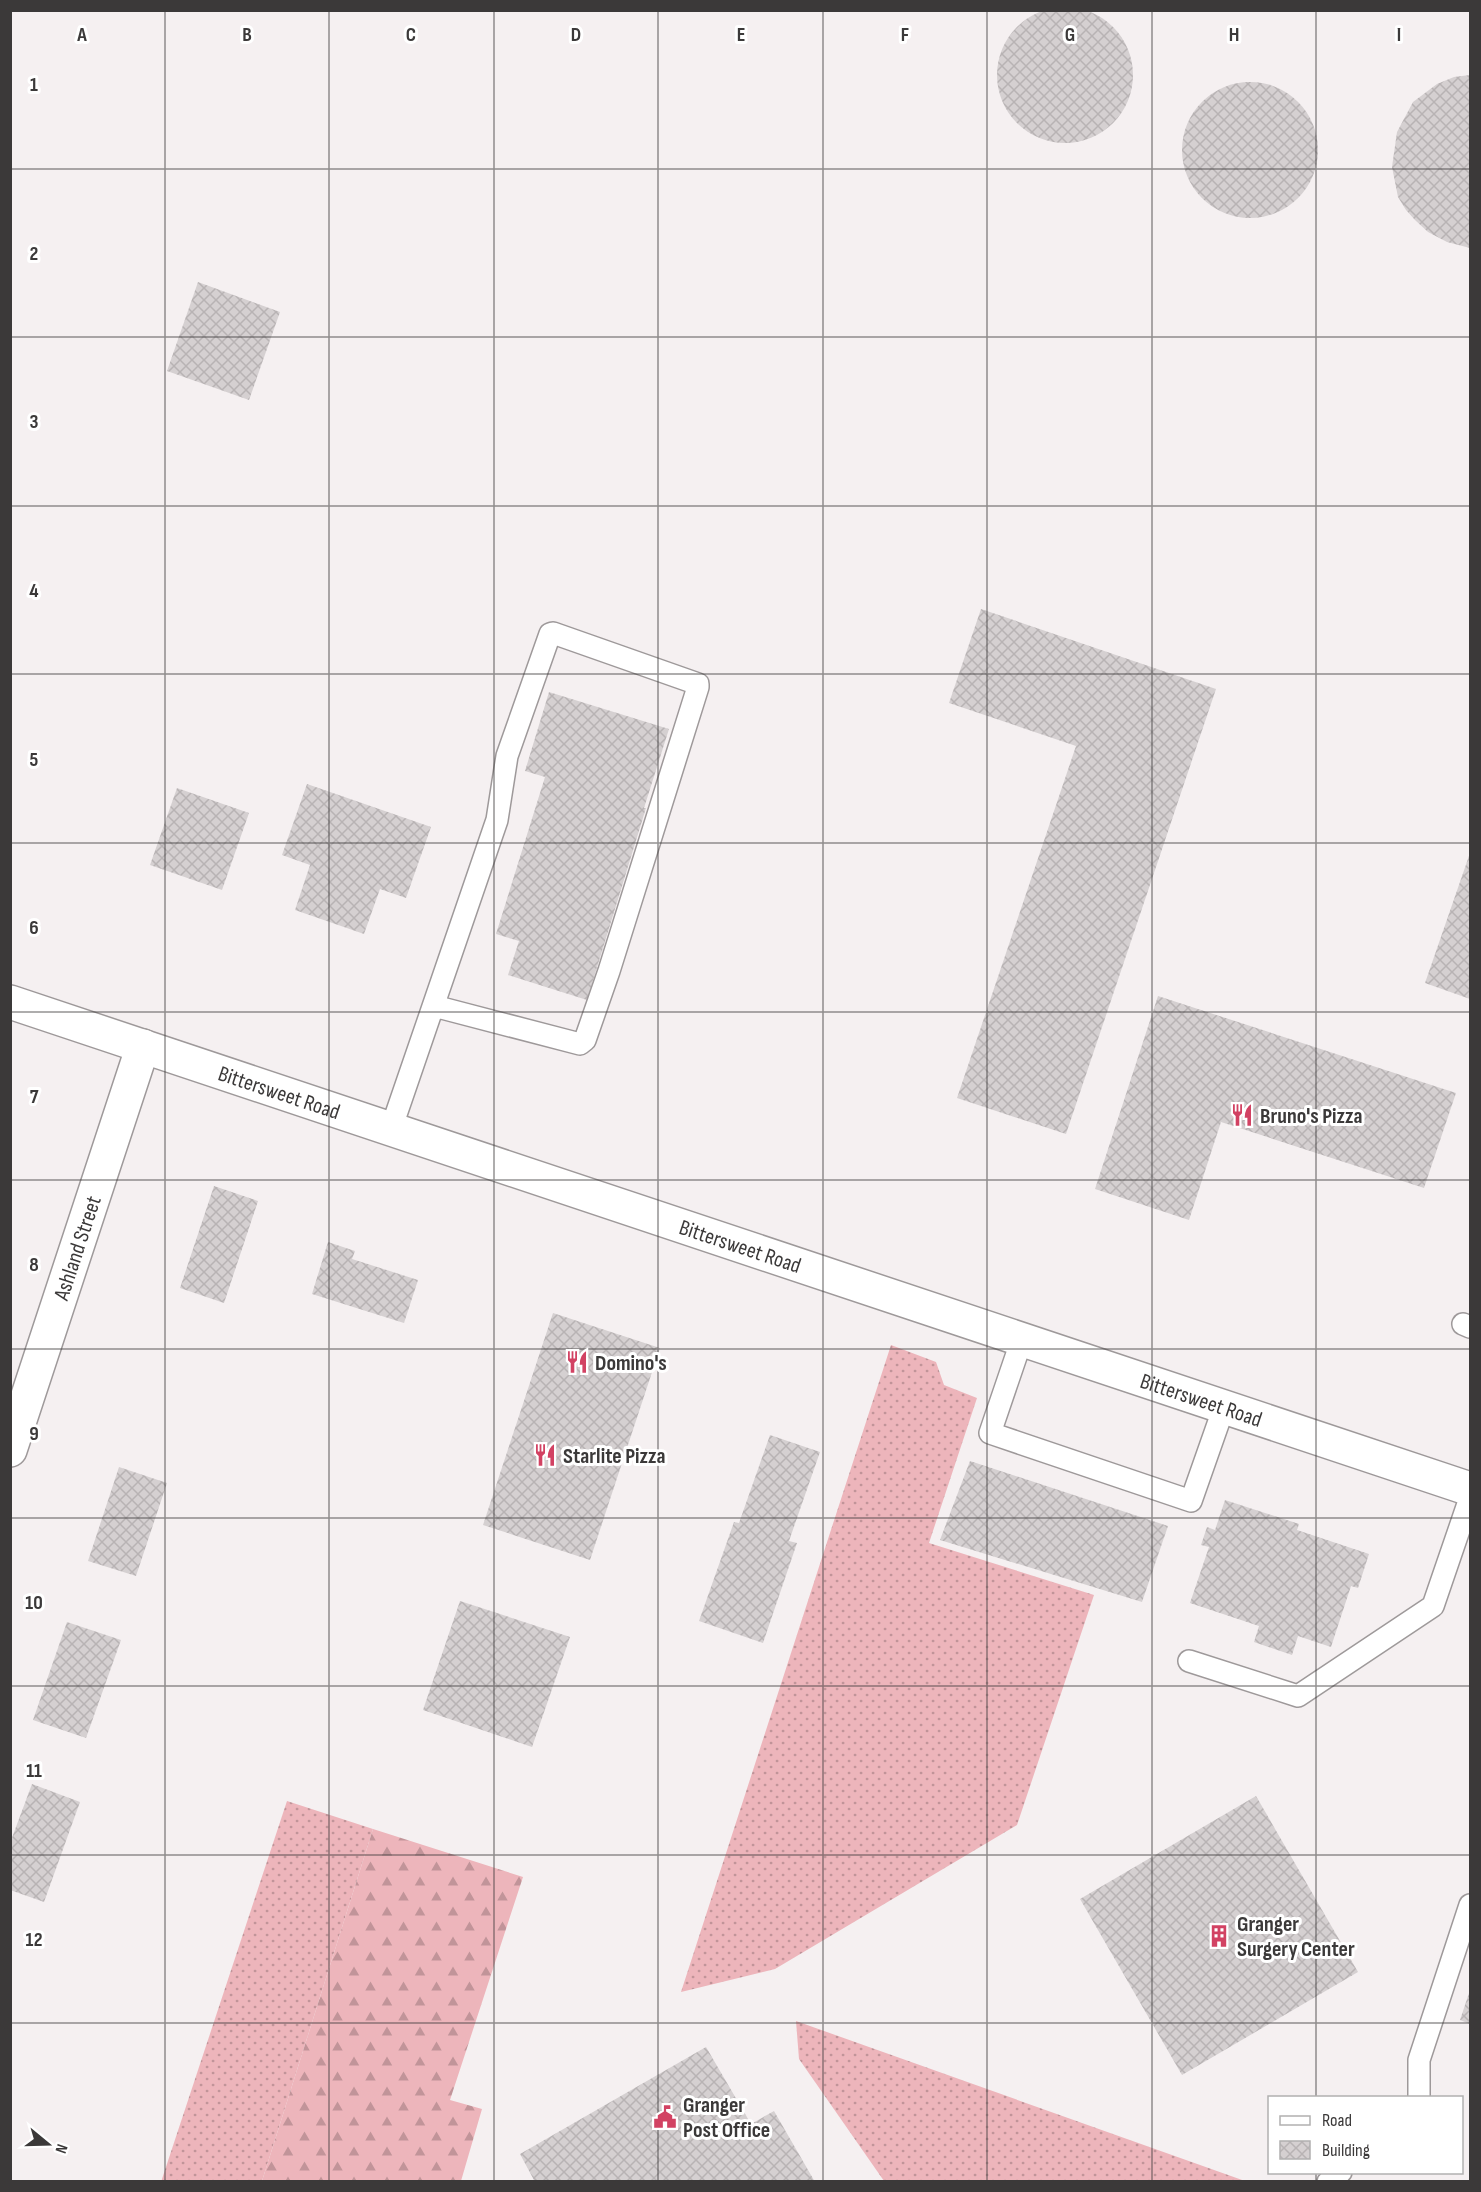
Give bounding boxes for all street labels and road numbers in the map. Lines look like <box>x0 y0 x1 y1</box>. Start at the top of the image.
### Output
street label: Bittersweet Road <box>215 1060 343 1126</box>
street label: Ashland Street <box>48 1192 108 1305</box>
street label: Bittersweet Road <box>676 1214 804 1280</box>
street label: Bittersweet Road <box>1137 1368 1265 1434</box>

